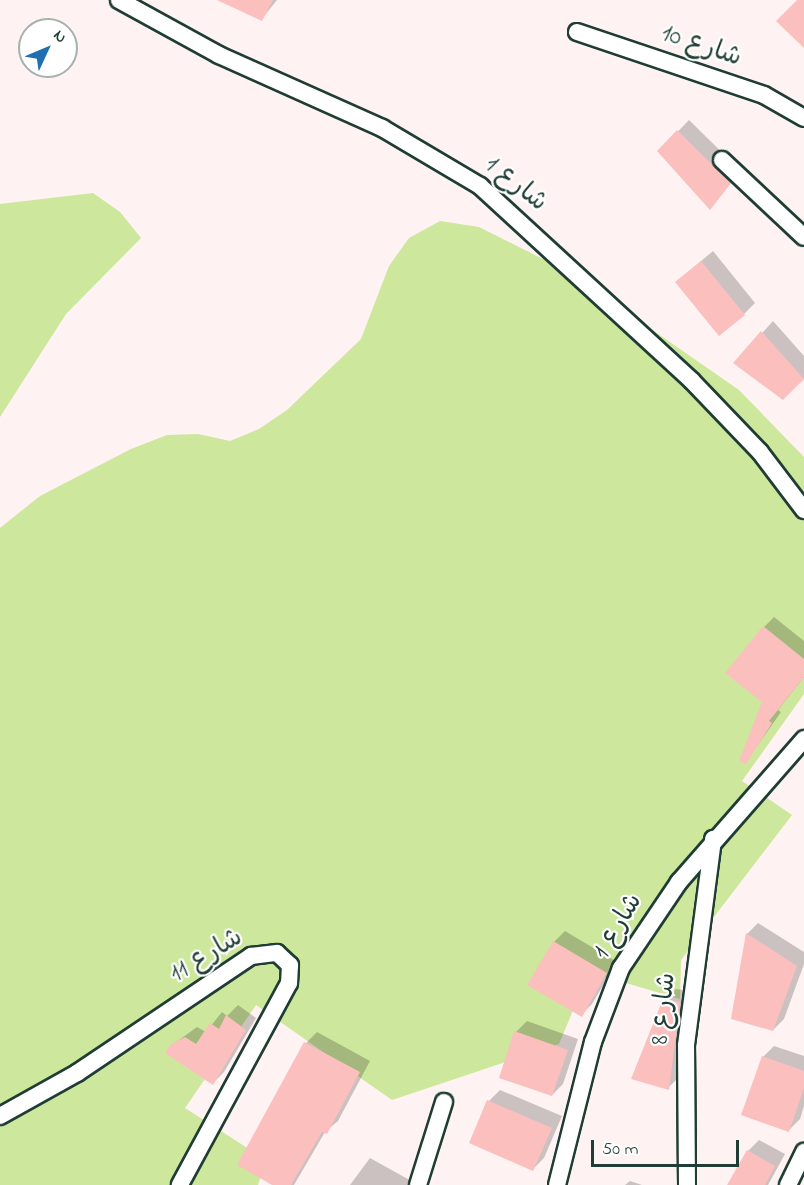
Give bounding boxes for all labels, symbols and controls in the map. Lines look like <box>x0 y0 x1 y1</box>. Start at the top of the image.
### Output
north arrow <box>18 18 78 78</box>
street label: شارع 10 <box>657 19 745 75</box>
text: N <box>47 25 72 49</box>
street label: شارع 1 <box>478 151 552 219</box>
street label: شارع 1 <box>587 889 651 965</box>
street label: شارع 11 <box>165 923 249 991</box>
street label: شارع 8 <box>646 971 684 1047</box>
scale bar <box>594 1128 742 1166</box>
text: 50 m <box>602 1137 639 1163</box>

